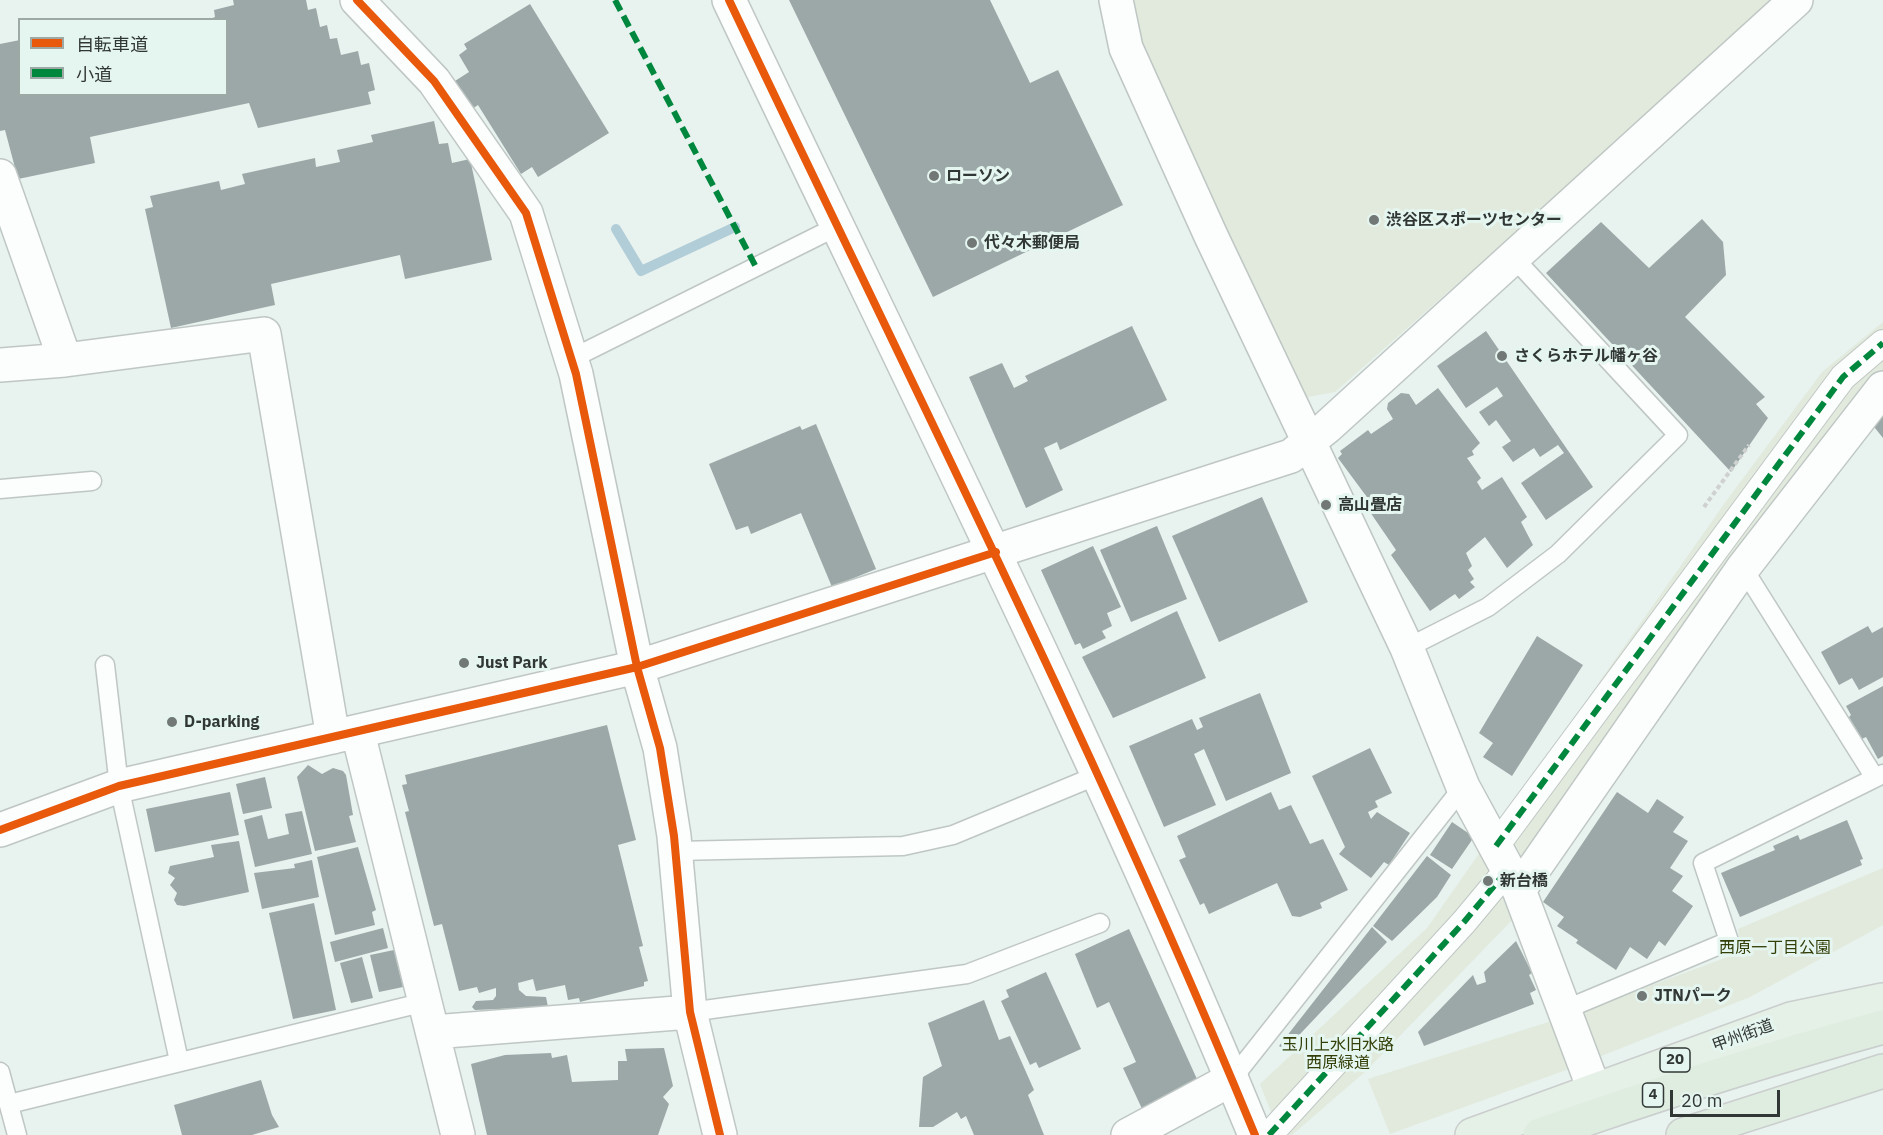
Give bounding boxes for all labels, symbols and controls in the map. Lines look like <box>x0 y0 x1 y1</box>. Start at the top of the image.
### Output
legend <box>18 18 228 96</box>
text: 自転車道 <box>76 33 148 56</box>
text: 小道 <box>76 63 112 86</box>
place label: ローソン <box>946 166 1010 186</box>
marker: ローソン <box>927 169 941 183</box>
place label: 渋谷区スポーツセンター <box>1386 210 1562 230</box>
marker: 渋谷区スポーツセンター <box>1367 213 1381 227</box>
place label: 代々木郵便局 <box>984 233 1080 253</box>
marker: 代々木郵便局 <box>965 236 979 250</box>
place label: さくらホテル幡ヶ谷 <box>1514 346 1658 366</box>
marker: さくらホテル幡ヶ谷 <box>1495 349 1509 363</box>
place label: 高山畳店 <box>1338 495 1402 515</box>
marker: 高山畳店 <box>1319 498 1333 512</box>
place label: Just Park <box>476 653 547 673</box>
marker: Just Park <box>457 656 471 670</box>
place label: D-parking <box>184 712 259 732</box>
marker: D-parking <box>165 715 179 729</box>
place label: 新台橋 <box>1500 871 1548 891</box>
marker: 新台橋 <box>1481 874 1495 888</box>
park label: 西原一丁目公園 <box>1719 938 1831 958</box>
place label: JTNパーク <box>1654 986 1732 1006</box>
marker: JTNパーク <box>1635 989 1649 1003</box>
street label: 甲州街道 <box>1710 1016 1776 1056</box>
park label: 玉川上水旧水路 西原緑道 <box>1282 1035 1394 1073</box>
road number: 20 <box>1660 1048 1690 1072</box>
scale bar <box>1673 1078 1782 1116</box>
road number: 4 <box>1642 1083 1664 1107</box>
text: 20 m <box>1681 1089 1723 1112</box>

